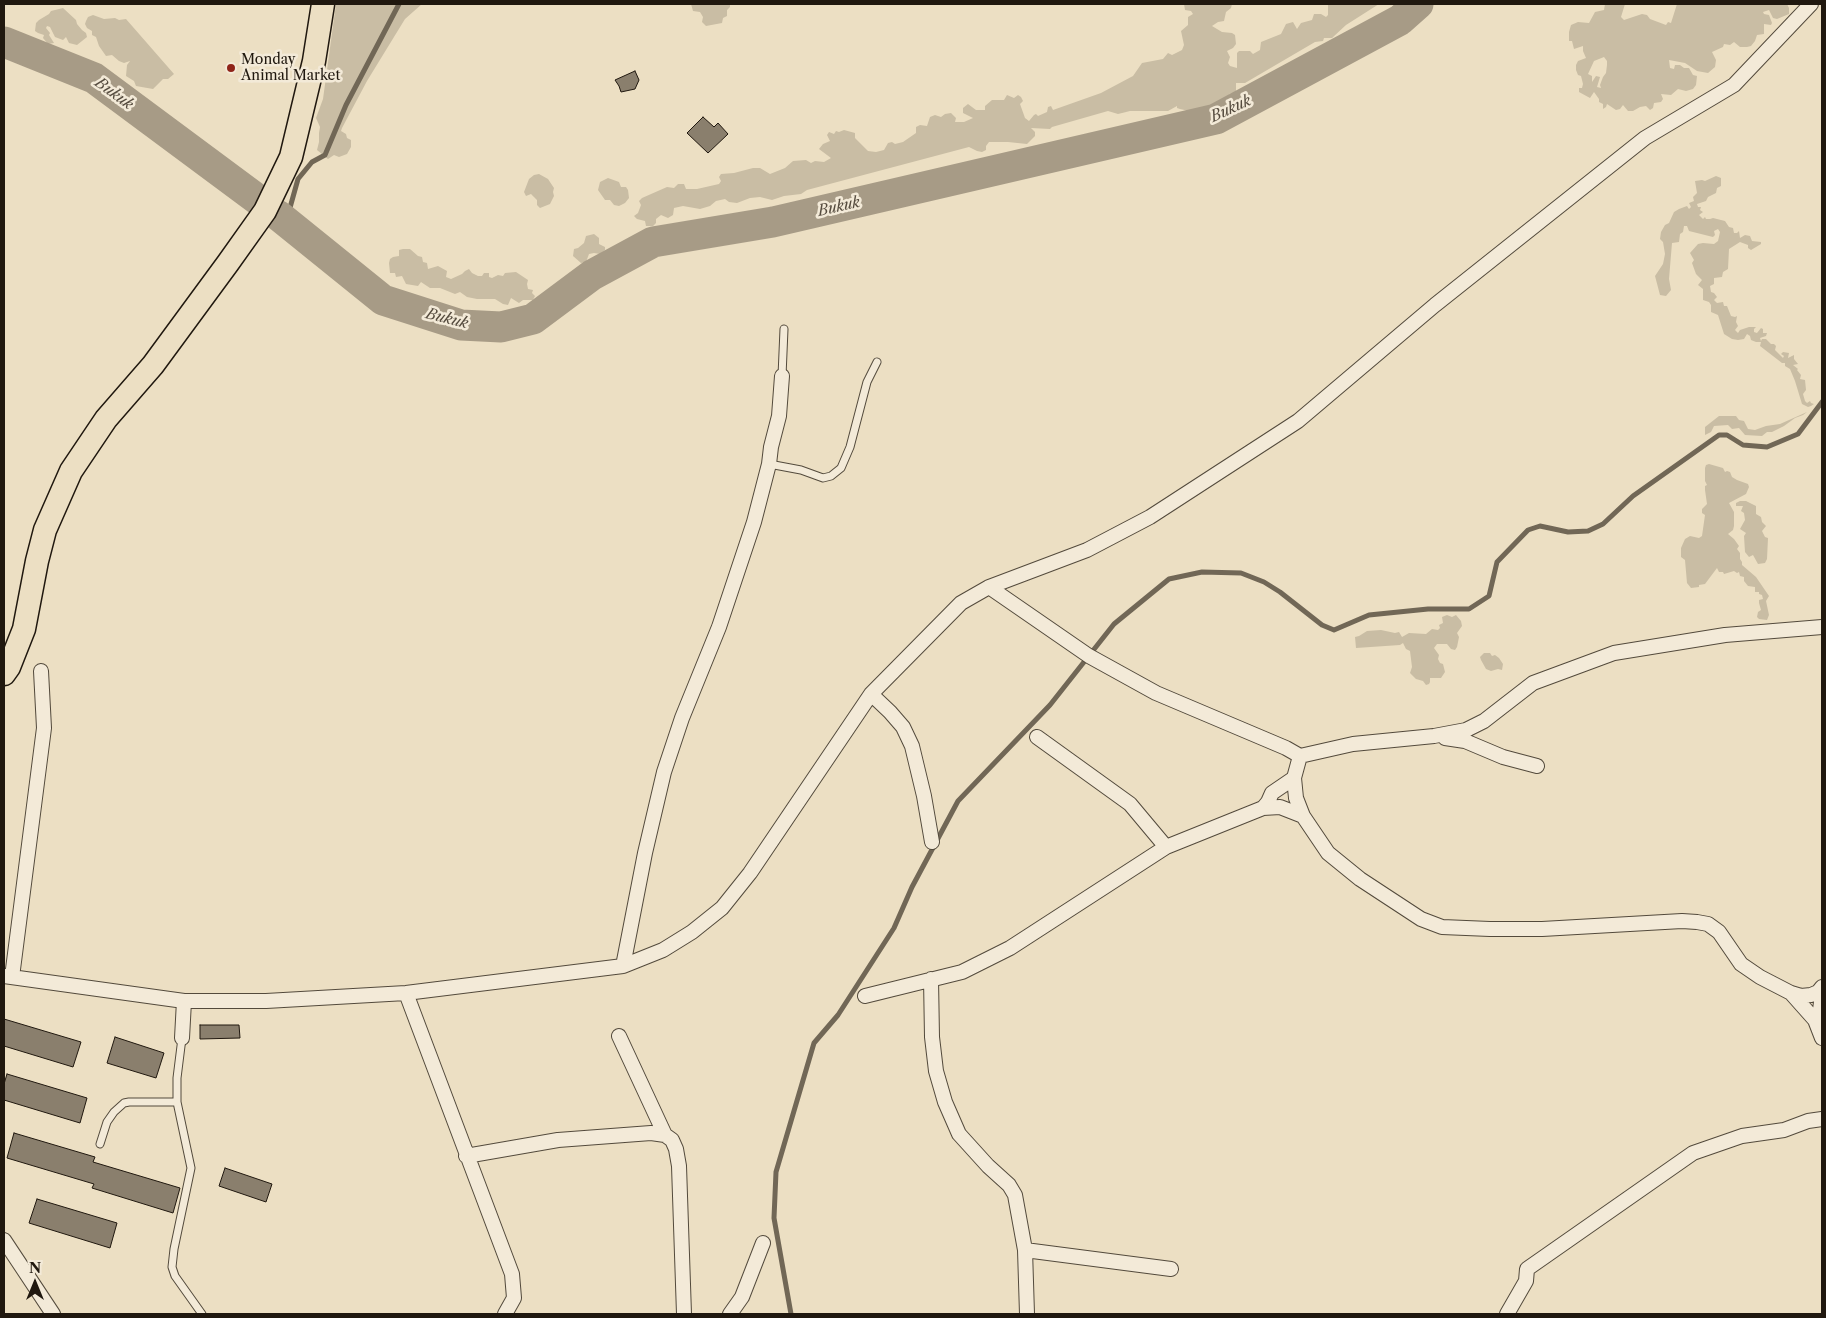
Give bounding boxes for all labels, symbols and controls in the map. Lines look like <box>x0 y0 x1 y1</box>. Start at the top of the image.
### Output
place label: Monday Animal Market <box>241 52 340 84</box>
marker: Monday Animal Market <box>225 62 237 74</box>
water label: Bukuk <box>91 74 137 114</box>
water label: Bukuk <box>1208 92 1254 126</box>
water label: Bukuk <box>816 193 862 221</box>
water label: Bukuk <box>424 305 470 333</box>
north arrow <box>10 1258 60 1308</box>
text: N <box>29 1259 41 1277</box>

